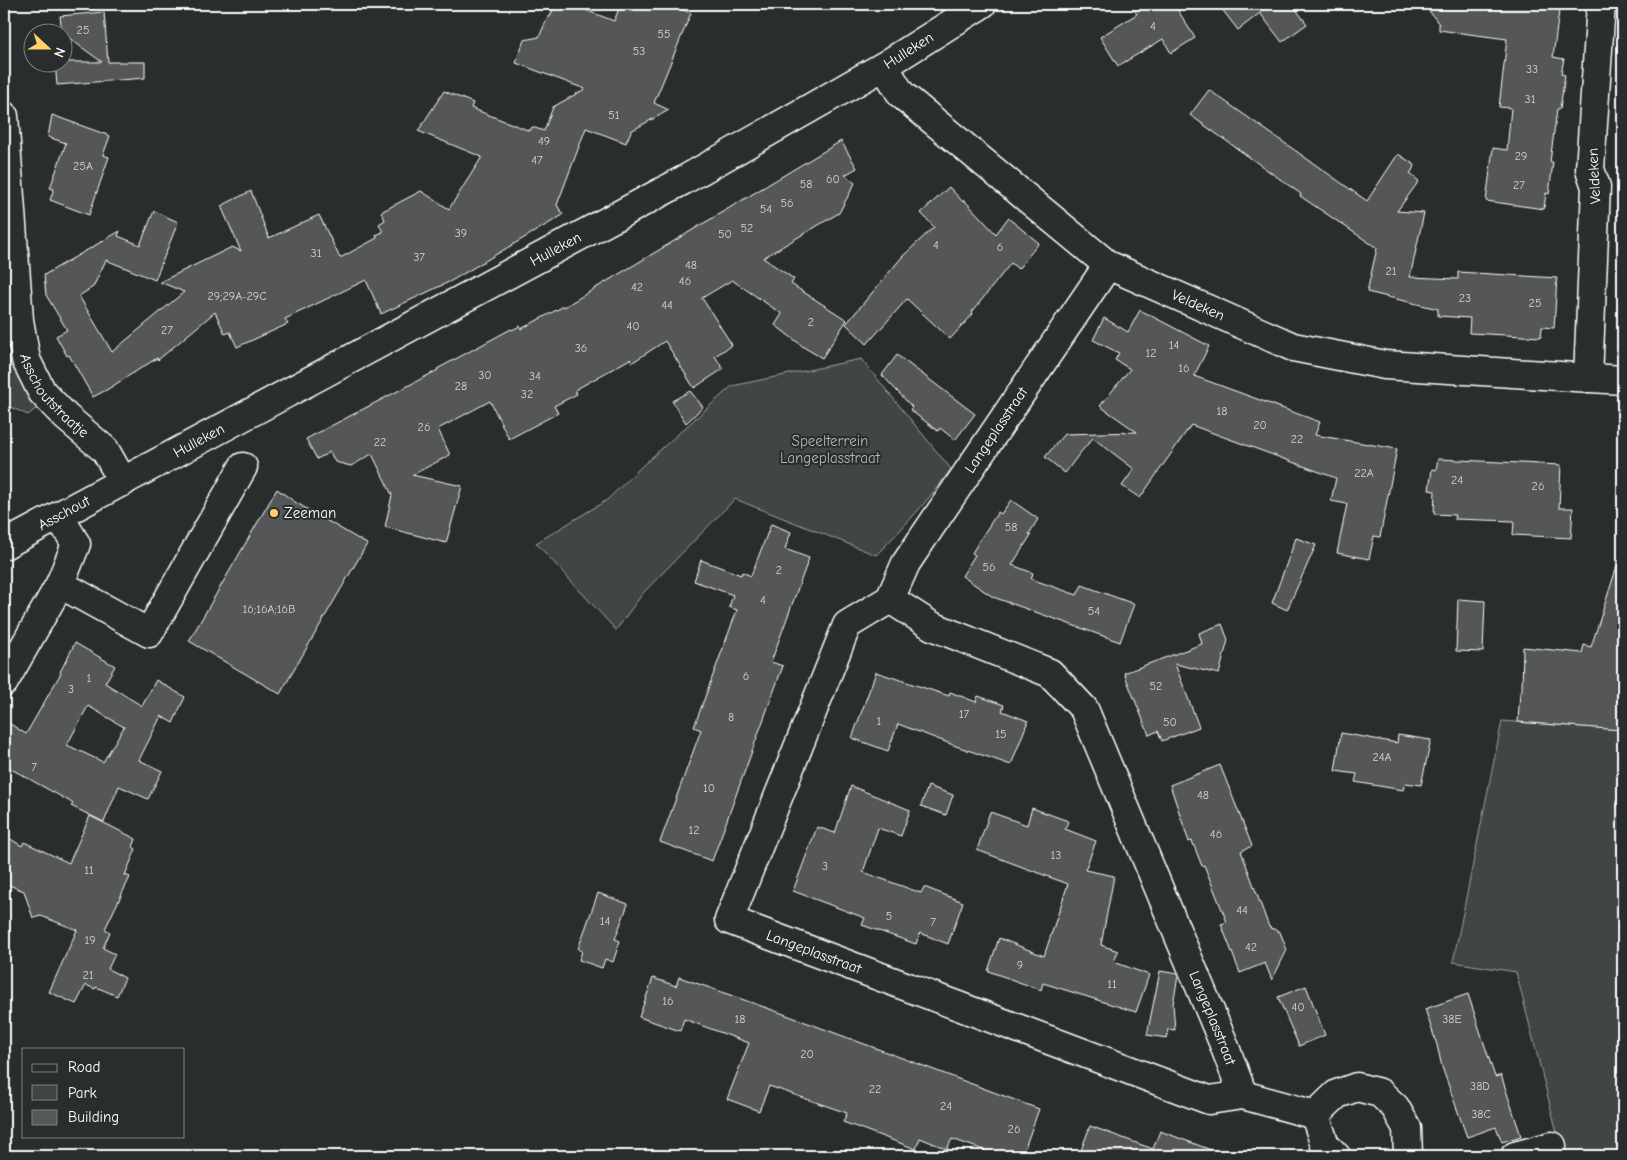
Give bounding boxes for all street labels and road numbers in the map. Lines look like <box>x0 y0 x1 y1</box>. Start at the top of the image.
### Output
street label: Hulleken <box>880 28 937 73</box>
street label: Veldeken <box>1584 147 1604 205</box>
street label: Hulleken <box>527 228 584 270</box>
street label: Veldeken <box>1169 285 1228 325</box>
street label: Asschoutstraatje <box>16 353 93 442</box>
street label: Langeplasstraat <box>961 383 1032 476</box>
street label: Hulleken <box>170 419 227 462</box>
street label: Asschout <box>35 491 94 534</box>
street label: Langeplasstraat <box>764 926 865 978</box>
street label: Langeplasstraat <box>1185 968 1240 1068</box>

